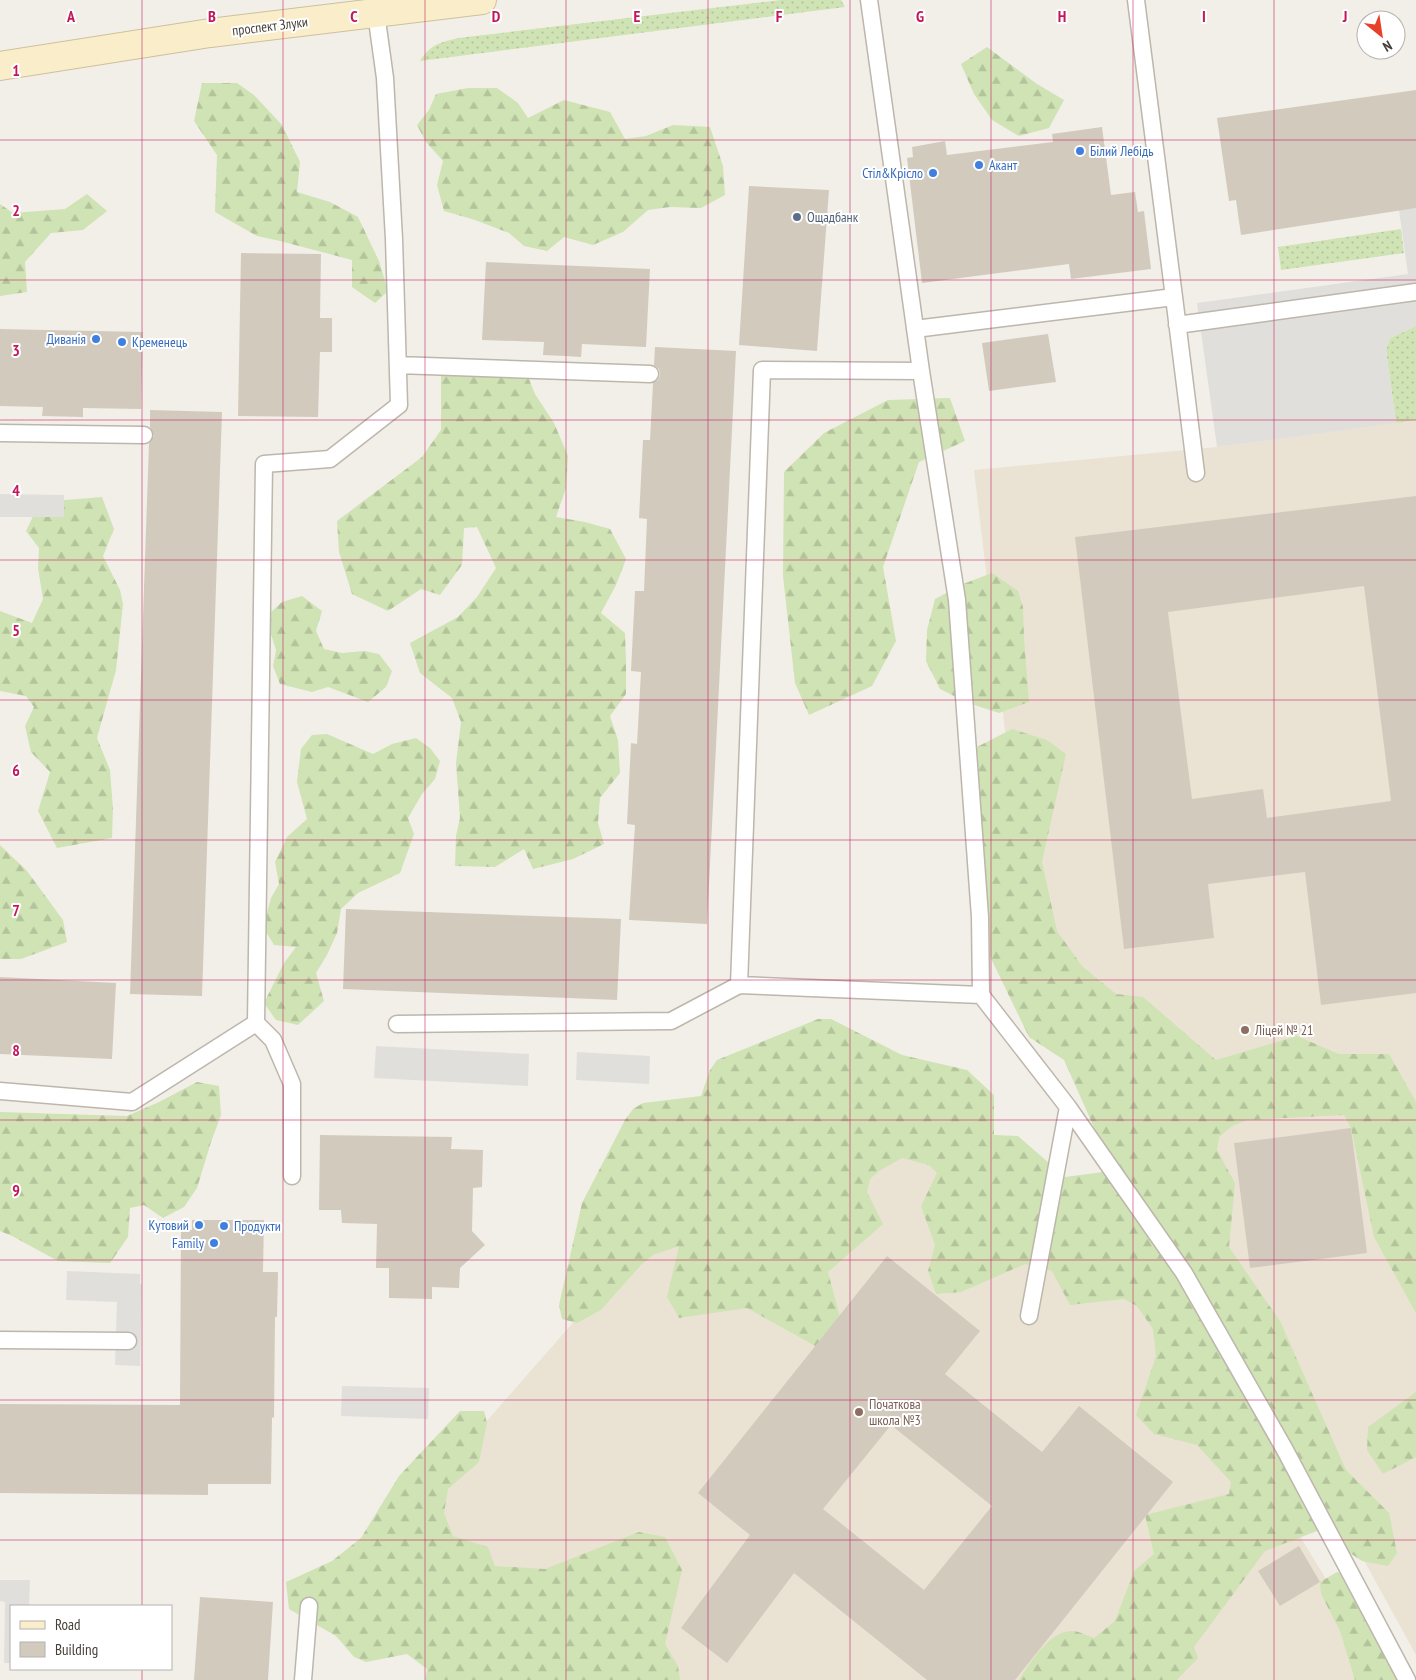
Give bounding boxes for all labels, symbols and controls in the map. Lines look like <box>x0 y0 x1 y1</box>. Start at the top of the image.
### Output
text: A <box>66 6 76 26</box>
text: B <box>208 6 216 26</box>
text: C <box>350 6 358 26</box>
text: D <box>492 6 501 26</box>
text: E <box>634 6 641 26</box>
text: F <box>776 6 783 26</box>
text: G <box>916 6 924 26</box>
text: H <box>1058 6 1066 26</box>
text: I <box>1202 6 1206 26</box>
text: J <box>1342 6 1347 26</box>
north arrow <box>1356 10 1406 60</box>
street label: проспект Злуки <box>231 12 309 40</box>
text: N <box>1380 37 1395 56</box>
text: 1 <box>12 60 20 80</box>
place label: Білий Лебідь <box>1090 142 1154 160</box>
marker: Білий Лебідь <box>1074 145 1086 157</box>
place label: Акант <box>989 156 1018 174</box>
marker: Акант <box>973 159 985 171</box>
place label: Стіл&Крісло <box>862 164 923 182</box>
marker: Стіл&Крісло <box>927 167 939 179</box>
text: 2 <box>12 200 20 220</box>
place label: Ощадбанк <box>807 208 859 226</box>
marker: Ощадбанк <box>791 211 803 223</box>
place label: Диванія <box>46 330 86 348</box>
marker: Диванія <box>90 333 102 345</box>
place label: Кременець <box>132 333 187 351</box>
marker: Кременець <box>116 336 128 348</box>
text: 3 <box>12 340 20 360</box>
text: 4 <box>12 480 20 500</box>
text: 5 <box>12 620 20 640</box>
text: 6 <box>12 760 20 780</box>
text: 7 <box>12 900 20 920</box>
place label: Ліцей № 21 <box>1254 1021 1313 1039</box>
marker: Ліцей № 21 <box>1239 1024 1251 1036</box>
text: 8 <box>12 1040 20 1060</box>
text: 9 <box>12 1180 20 1200</box>
place label: Кутовий <box>149 1216 189 1234</box>
place label: Продукти <box>234 1217 281 1235</box>
marker: Кутовий <box>193 1219 205 1231</box>
marker: Продукти <box>218 1220 230 1232</box>
place label: Family <box>172 1234 205 1252</box>
marker: Family <box>208 1237 220 1249</box>
place label: Початкова школа №3 <box>869 1395 921 1429</box>
marker: Початкова школа №3 <box>853 1406 865 1418</box>
legend <box>10 1605 172 1670</box>
text: Road <box>55 1615 81 1634</box>
text: Building <box>55 1640 98 1659</box>

